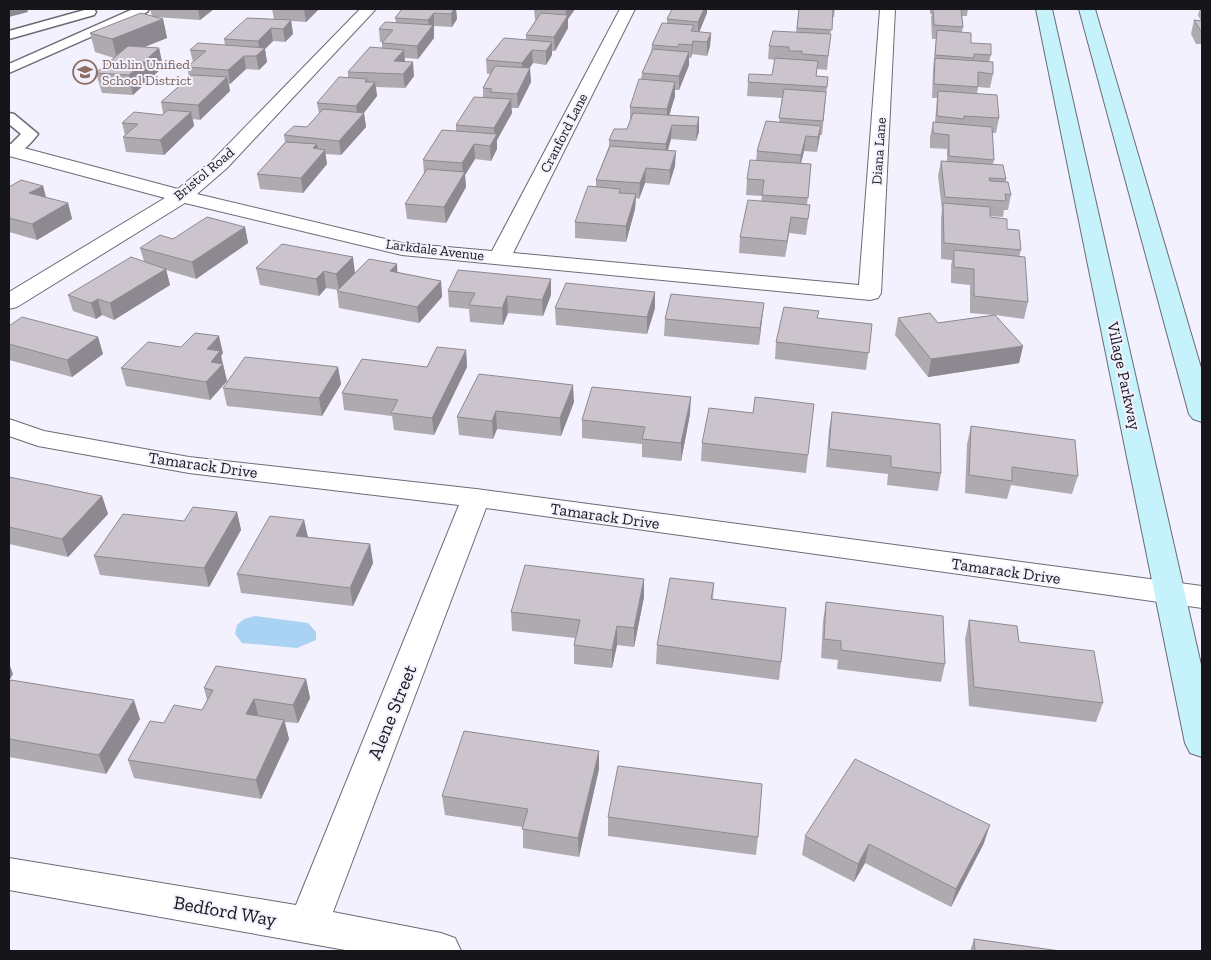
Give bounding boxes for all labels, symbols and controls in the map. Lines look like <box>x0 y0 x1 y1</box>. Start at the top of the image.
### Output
place label: Dublin Unified School District <box>102 56 192 89</box>
school or university icon: Dublin Unified School District <box>72 59 98 85</box>
street label: Cranford Lane <box>537 90 592 176</box>
street label: Diana Lane <box>868 116 890 185</box>
street label: Bristol Road <box>170 144 238 204</box>
street label: Larkdale Avenue <box>385 236 486 265</box>
street label: Village Parkway <box>1103 319 1145 433</box>
street label: Tamarack Drive <box>147 448 259 482</box>
street label: Tamarack Drive <box>549 499 661 533</box>
street label: Tamarack Drive <box>950 554 1062 588</box>
street label: Alene Street <box>363 661 421 763</box>
street label: Bedford Way <box>172 891 278 931</box>

